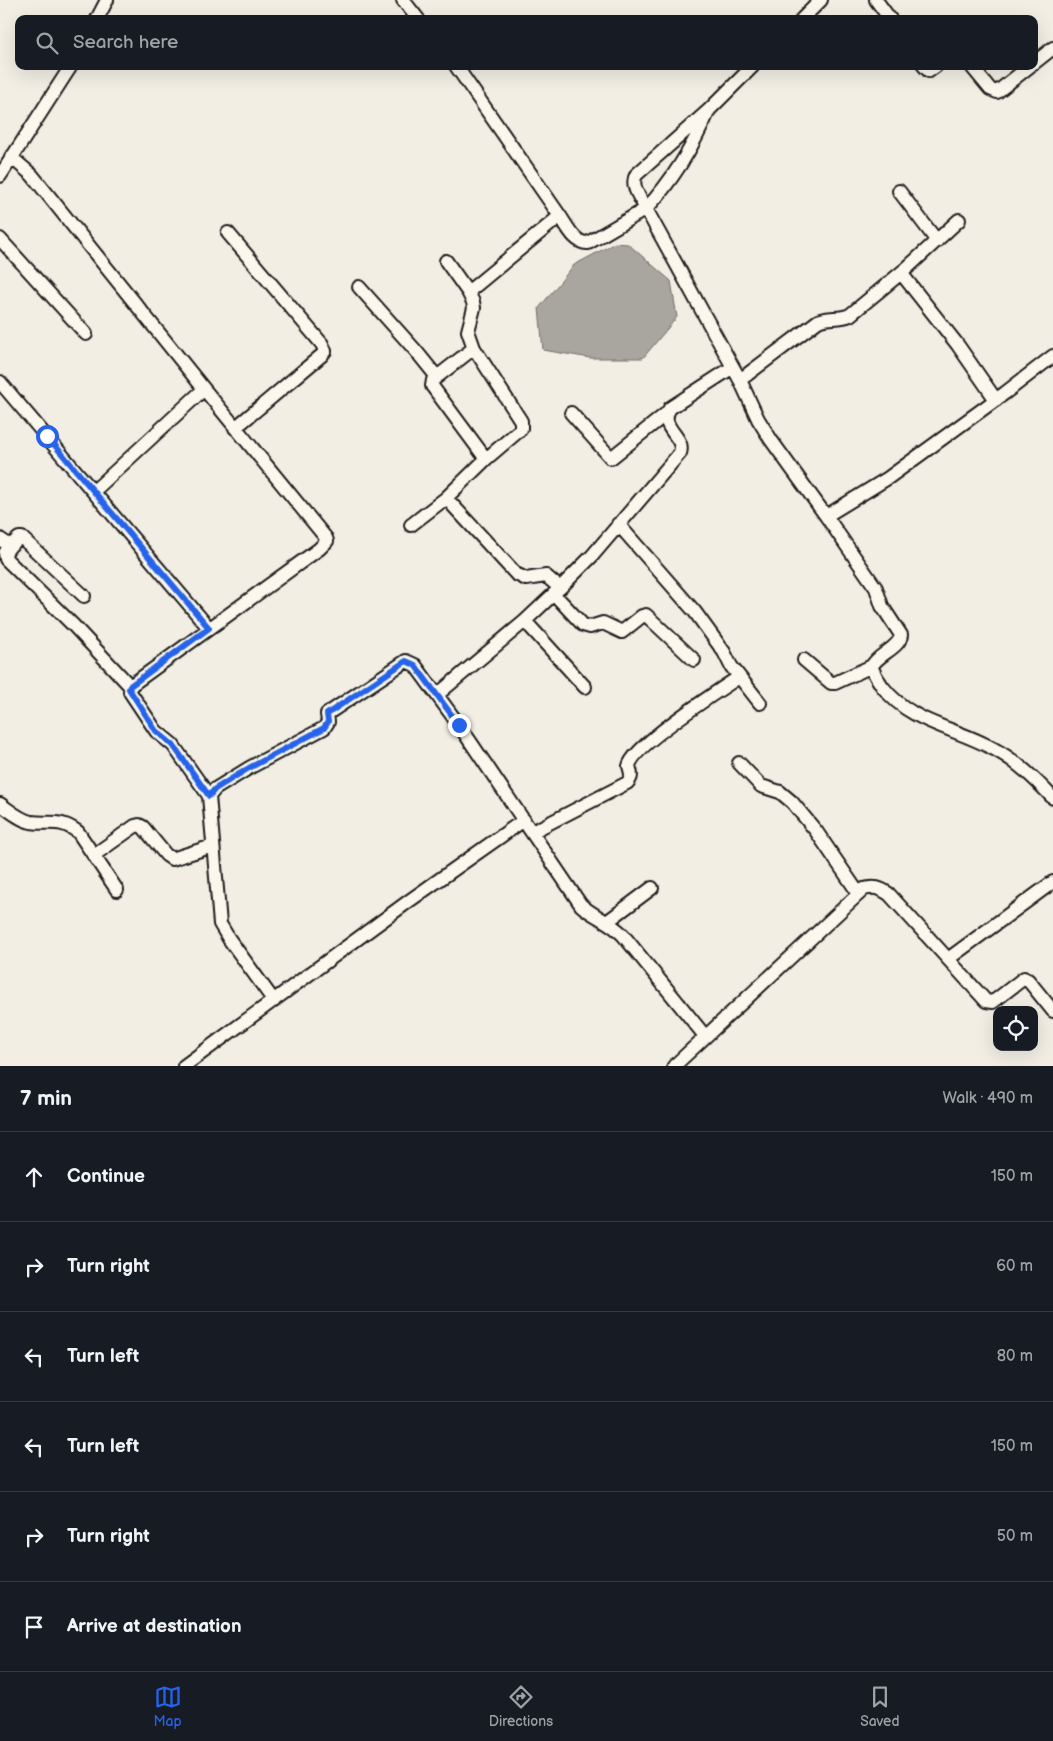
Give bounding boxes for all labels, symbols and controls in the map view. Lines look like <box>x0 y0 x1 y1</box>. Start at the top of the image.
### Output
search box <box>15 15 1038 70</box>
icon: search <box>33 29 61 57</box>
text: Search here <box>73 31 178 54</box>
route start <box>36 425 59 448</box>
route end <box>448 714 471 737</box>
map controls <box>993 1006 1038 1051</box>
button: locate <box>993 1006 1038 1051</box>
text: 7 min <box>20 1086 72 1111</box>
text: Walk · 490 m <box>942 1089 1033 1108</box>
icon: ahead <box>20 1163 48 1191</box>
text: Continue <box>67 1165 145 1188</box>
text: 150 m <box>991 1167 1033 1186</box>
icon: right <box>20 1253 48 1281</box>
text: Turn right <box>67 1255 150 1278</box>
text: 60 m <box>996 1257 1033 1276</box>
icon: left <box>20 1343 48 1371</box>
text: Turn left <box>67 1345 139 1368</box>
text: 80 m <box>997 1347 1033 1366</box>
icon: left <box>20 1433 48 1461</box>
text: Turn left <box>67 1435 139 1458</box>
text: 150 m <box>991 1437 1033 1456</box>
icon: right <box>20 1523 48 1551</box>
text: Turn right <box>67 1525 150 1548</box>
text: 50 m <box>997 1527 1033 1546</box>
icon: arrive <box>20 1613 48 1641</box>
text: Arrive at destination <box>67 1615 242 1638</box>
tab: Map <box>154 1683 182 1730</box>
tab: Directions <box>489 1683 553 1730</box>
tab: Saved <box>860 1683 899 1730</box>

